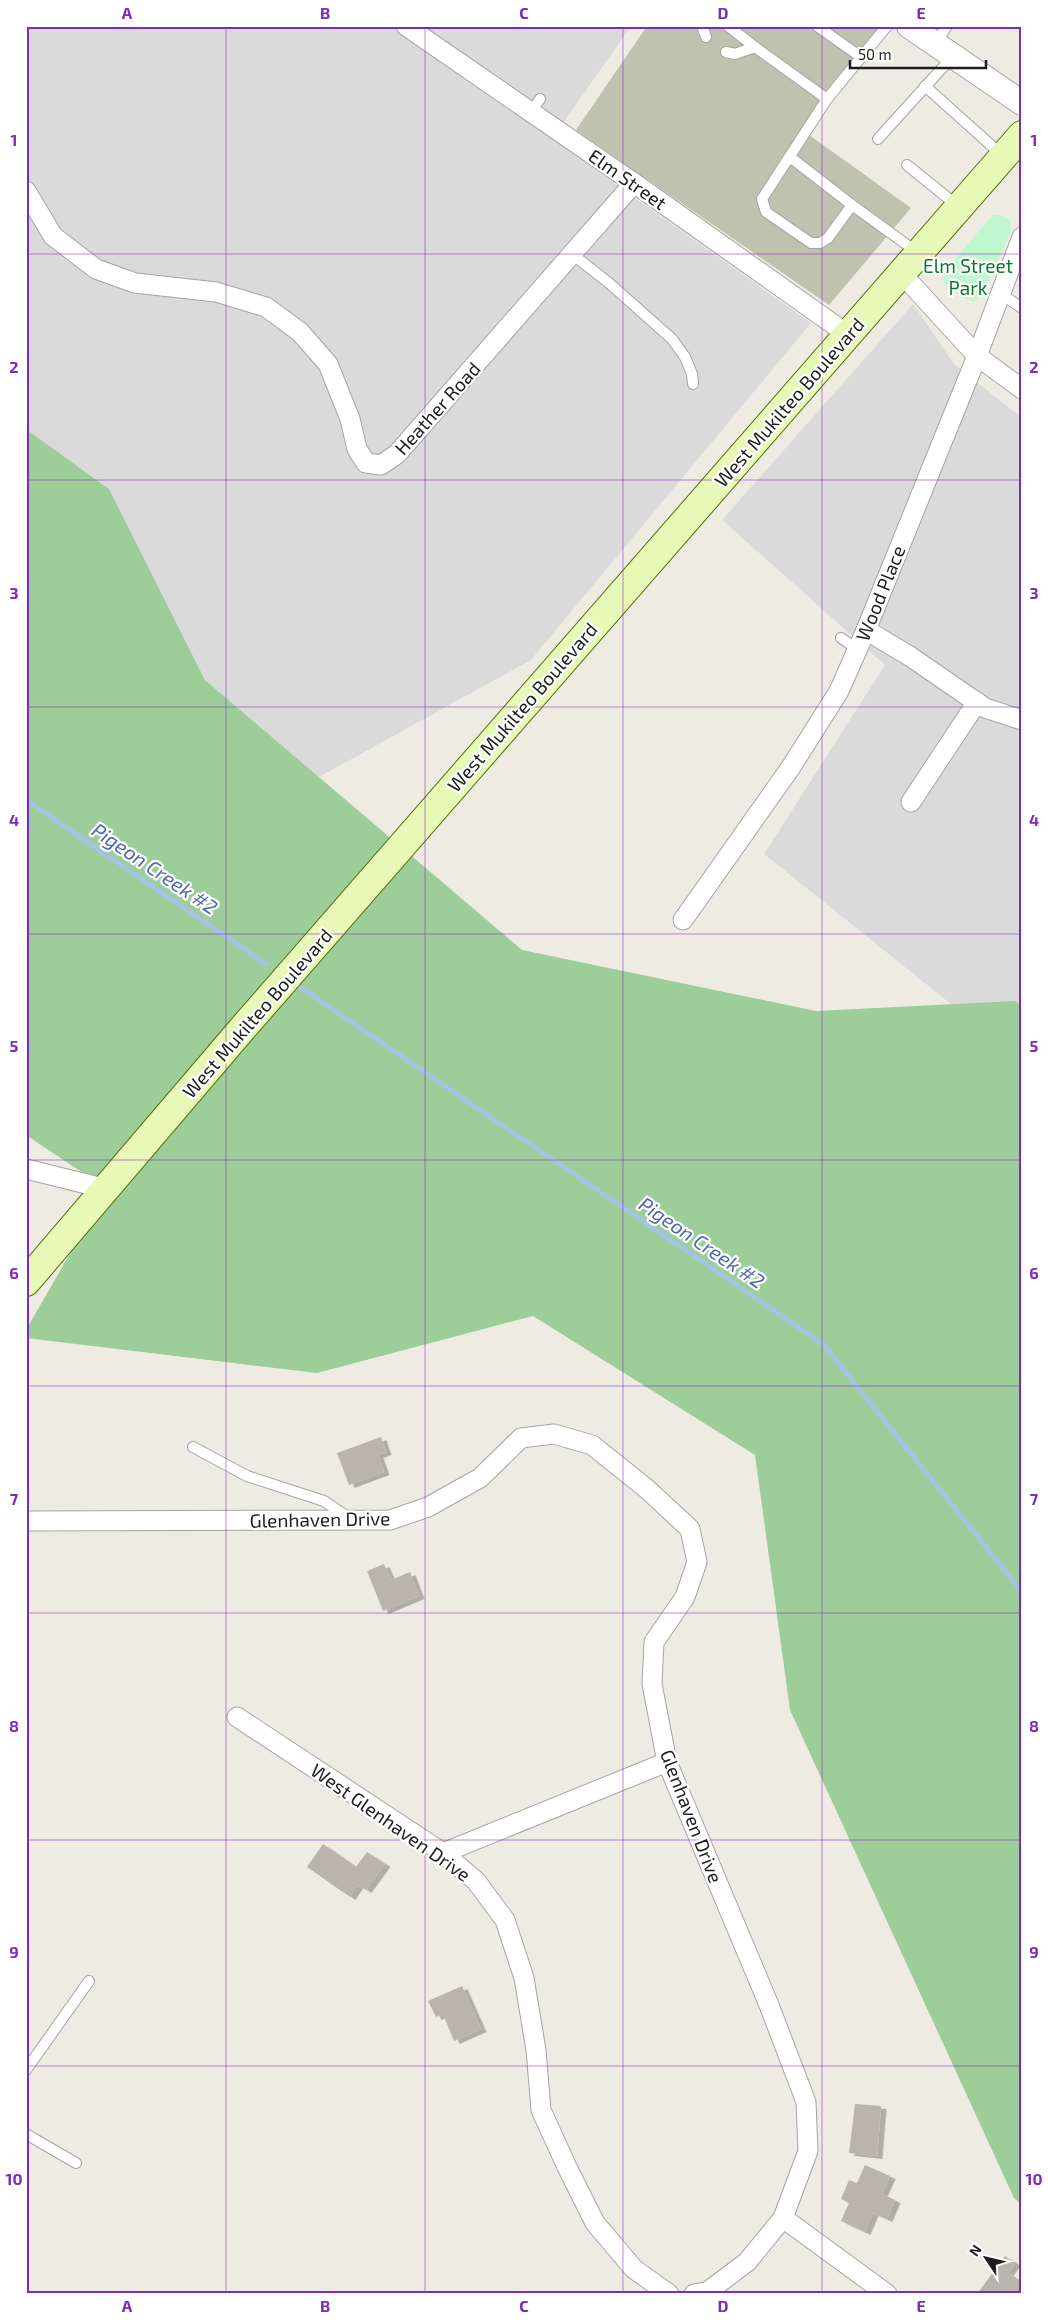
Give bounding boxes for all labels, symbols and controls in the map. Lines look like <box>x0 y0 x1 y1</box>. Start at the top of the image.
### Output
text: A <box>122 3 133 22</box>
text: B <box>320 3 330 22</box>
text: C <box>519 3 529 22</box>
text: D <box>718 3 729 22</box>
text: E <box>916 3 926 22</box>
scale bar <box>850 38 987 70</box>
text: 50 m <box>858 45 892 63</box>
text: 1 <box>11 130 17 149</box>
text: 1 <box>1031 130 1037 149</box>
street label: Elm Street <box>585 144 671 214</box>
park label: Elm Street Park <box>923 254 1013 299</box>
street label: West Mukilteo Boulevard <box>709 313 869 491</box>
text: 2 <box>9 357 19 376</box>
street label: Heather Road <box>389 357 485 459</box>
text: 2 <box>1029 357 1039 376</box>
street label: Wood Place <box>850 542 910 644</box>
text: 3 <box>9 583 19 602</box>
text: 3 <box>1029 583 1039 602</box>
street label: West Mukilteo Boulevard <box>442 618 602 796</box>
text: 4 <box>9 810 19 829</box>
text: 4 <box>1029 810 1039 829</box>
water label: Pigeon Creek #2 <box>88 817 222 919</box>
street label: West Mukilteo Boulevard <box>177 924 337 1102</box>
text: 5 <box>10 1036 19 1055</box>
text: 5 <box>1030 1036 1039 1055</box>
water label: Pigeon Creek #2 <box>635 1191 769 1293</box>
text: 6 <box>9 1263 19 1282</box>
text: 6 <box>1029 1263 1039 1282</box>
text: 7 <box>10 1489 19 1508</box>
text: 7 <box>1030 1489 1039 1508</box>
street label: Glenhaven Drive <box>249 1506 391 1532</box>
text: 8 <box>9 1716 19 1735</box>
text: 8 <box>1029 1716 1039 1735</box>
street label: Glenhaven Drive <box>656 1746 728 1886</box>
street label: West Glenhaven Drive <box>307 1758 475 1886</box>
text: 9 <box>9 1942 19 1961</box>
text: 9 <box>1029 1942 1039 1961</box>
text: 10 <box>5 2169 23 2188</box>
text: 10 <box>1025 2169 1043 2188</box>
north arrow <box>960 2232 1010 2282</box>
text: N <box>965 2241 985 2259</box>
text: A <box>122 2296 133 2315</box>
text: B <box>320 2296 330 2315</box>
text: C <box>519 2296 529 2315</box>
text: D <box>718 2296 729 2315</box>
text: E <box>916 2296 926 2315</box>

